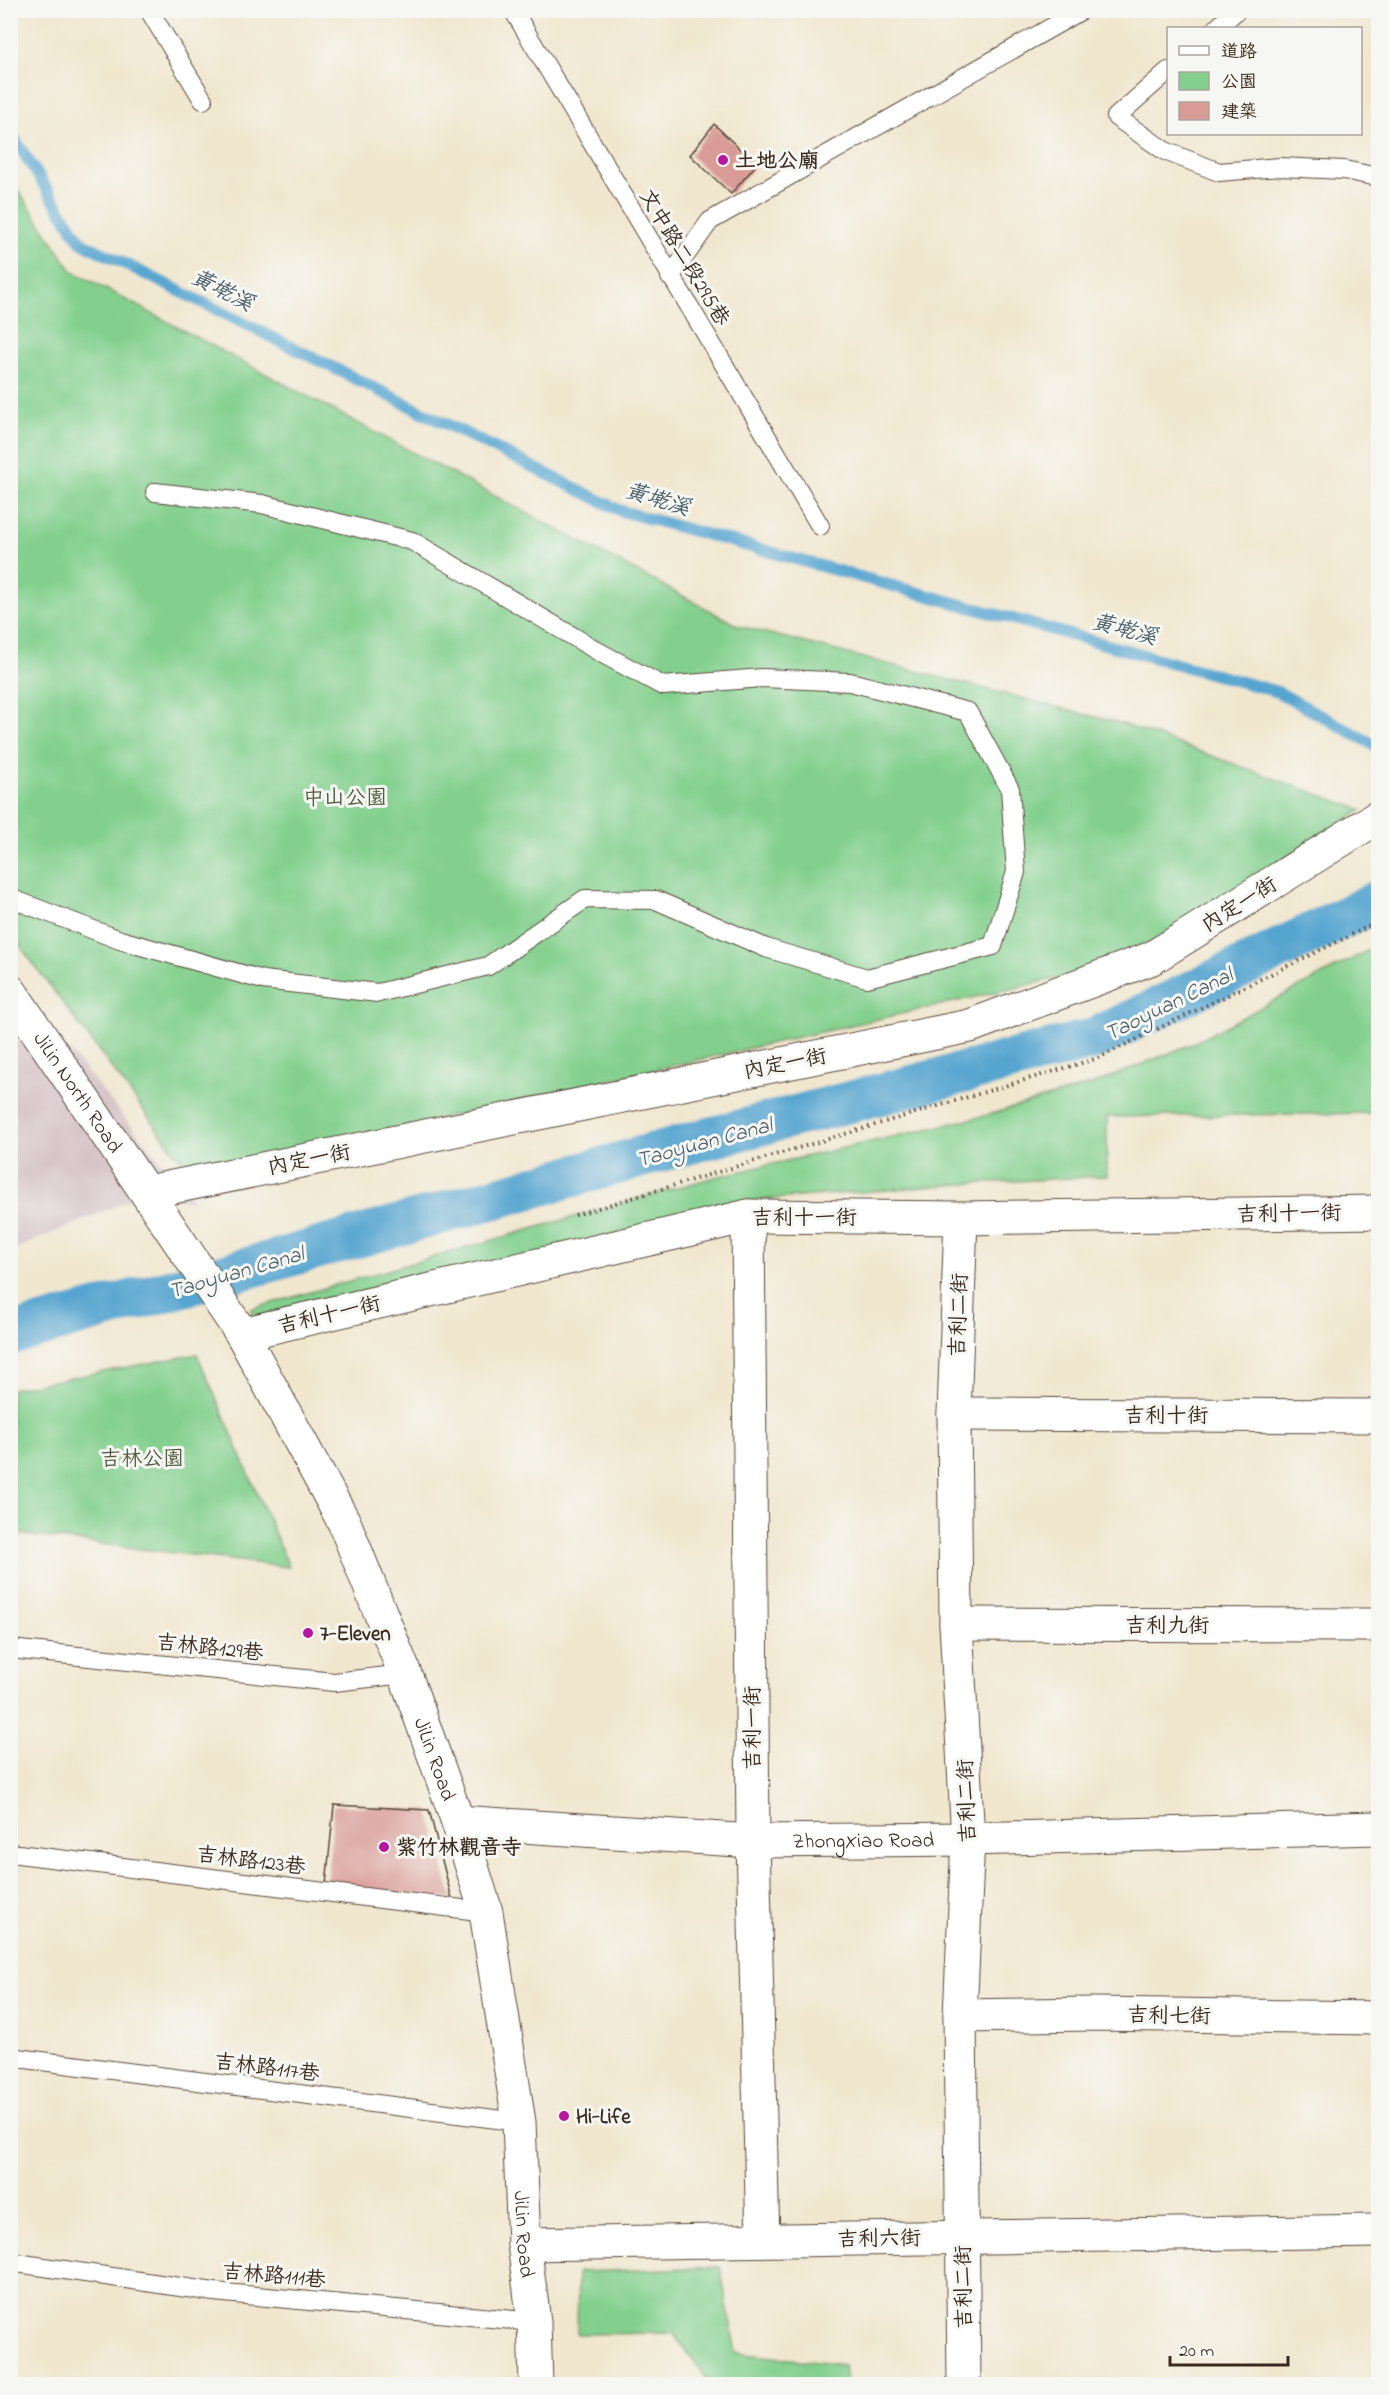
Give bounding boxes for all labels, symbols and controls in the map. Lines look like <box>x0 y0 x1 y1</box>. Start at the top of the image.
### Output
legend <box>1167 27 1362 135</box>
text: 道路 <box>1221 40 1257 66</box>
text: 公園 <box>1221 70 1257 96</box>
text: 建築 <box>1221 100 1257 126</box>
place label: 土地公廟 <box>735 147 819 177</box>
marker: 土地公廟 <box>716 153 730 167</box>
street label: 文中路二段295巷 <box>631 184 736 332</box>
water label: 黃墘溪 <box>185 262 259 321</box>
water label: 黃墘溪 <box>621 476 694 526</box>
water label: 黃墘溪 <box>1088 607 1161 655</box>
park label: 中山公園 <box>303 784 387 814</box>
street label: 內定一街 <box>1196 871 1284 941</box>
water label: Taoyuan Canal <box>1100 960 1241 1051</box>
street label: JiLin North Road <box>25 1026 129 1160</box>
street label: 內定一街 <box>741 1042 829 1088</box>
water label: Taoyuan Canal <box>633 1110 778 1177</box>
street label: 內定一街 <box>265 1138 353 1184</box>
street label: 吉利十一街 <box>1236 1199 1342 1231</box>
street label: 吉利十一街 <box>752 1204 857 1234</box>
water label: Taoyuan Canal <box>165 1239 310 1308</box>
street label: 吉利二街 <box>944 1273 976 1358</box>
street label: 吉利十一街 <box>275 1290 384 1342</box>
street label: 吉利十街 <box>1124 1402 1208 1432</box>
park label: 吉林公園 <box>100 1445 184 1475</box>
street label: 吉利九街 <box>1125 1612 1209 1642</box>
place label: 7-Eleven <box>320 1620 391 1650</box>
marker: 7-Eleven <box>301 1626 315 1640</box>
street label: 吉林路129巷 <box>155 1628 265 1670</box>
street label: 吉利一街 <box>739 1686 769 1770</box>
street label: JiLin Road <box>405 1714 462 1806</box>
street label: 吉利二街 <box>952 1758 984 1843</box>
street label: ZhongXiao Road <box>792 1826 935 1859</box>
place label: 紫竹林觀音寺 <box>396 1834 522 1864</box>
street label: 吉林路123巷 <box>194 1840 307 1884</box>
marker: 紫竹林觀音寺 <box>377 1840 391 1854</box>
street label: 吉利七街 <box>1127 2001 1211 2033</box>
street label: 吉林路117巷 <box>212 2048 321 2090</box>
place label: Hi-Life <box>576 2103 631 2133</box>
marker: Hi-Life <box>557 2109 571 2123</box>
street label: JiLin Road <box>505 2190 541 2280</box>
street label: 吉利六街 <box>837 2224 921 2256</box>
street label: 吉利二街 <box>949 2245 981 2329</box>
street label: 吉林路111巷 <box>221 2258 327 2296</box>
scale bar <box>1170 2329 1288 2367</box>
text: 20 m <box>1179 2339 1214 2365</box>

